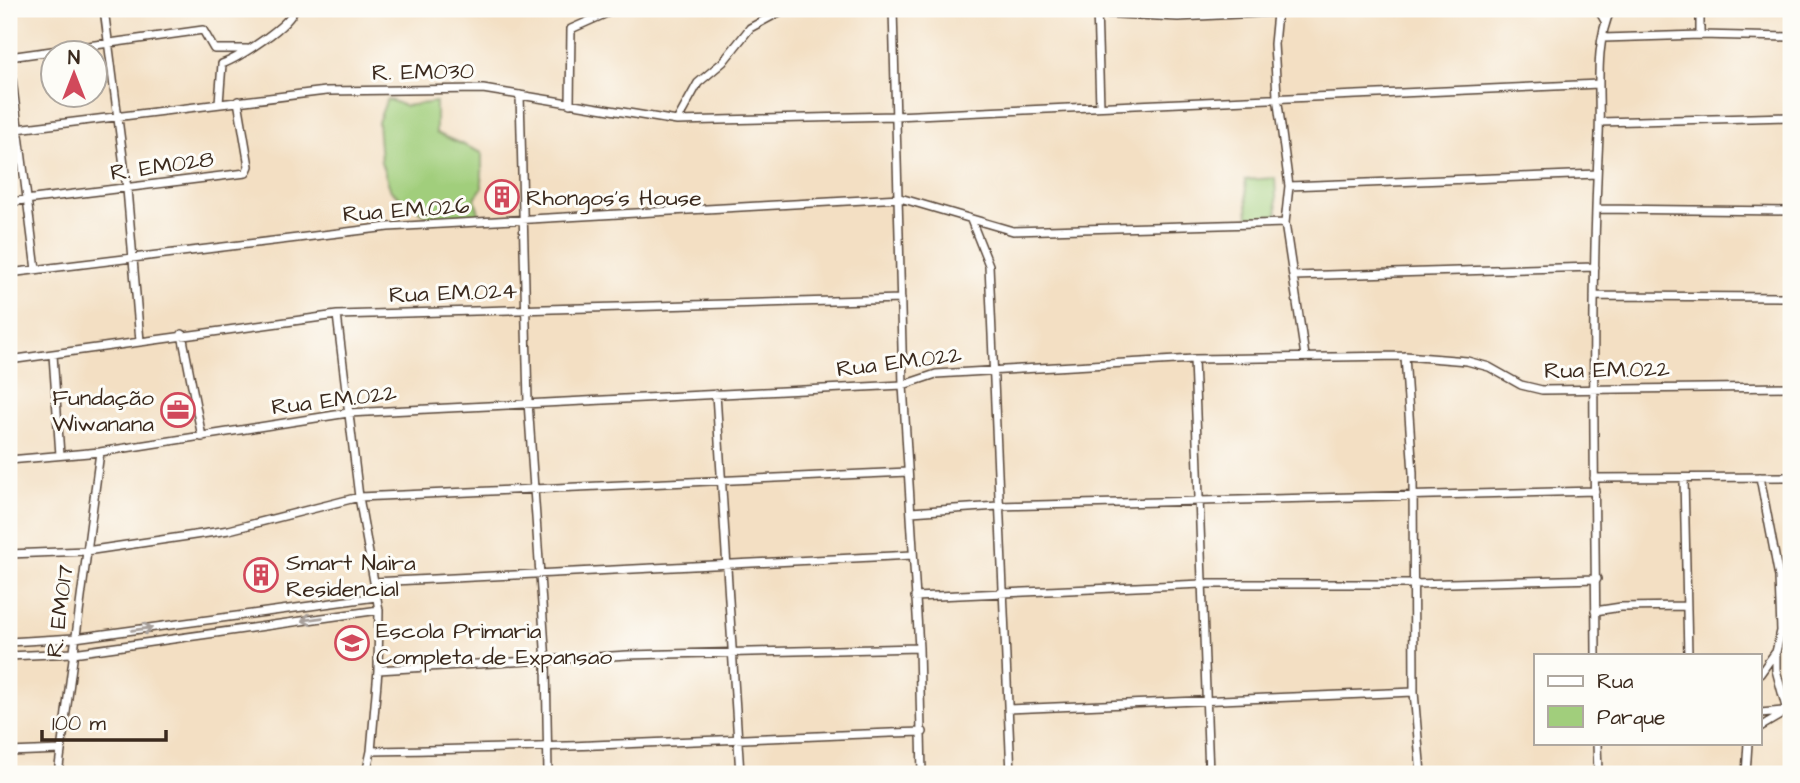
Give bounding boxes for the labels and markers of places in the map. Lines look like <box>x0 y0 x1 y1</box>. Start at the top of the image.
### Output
building icon: Rhongos's House <box>483 178 521 216</box>
place label: Rhongos's House <box>526 182 702 215</box>
place label: Fundação Wiwanana <box>52 382 154 440</box>
office icon: Fundação Wiwanana <box>159 391 197 429</box>
place label: Smart Naira Residencial <box>286 547 416 605</box>
building icon: Smart Naira Residencial <box>242 556 280 594</box>
place label: Escola Primaria Completa de Expansao <box>376 615 612 673</box>
school or university icon: Escola Primaria Completa de Expansao <box>333 624 371 662</box>

